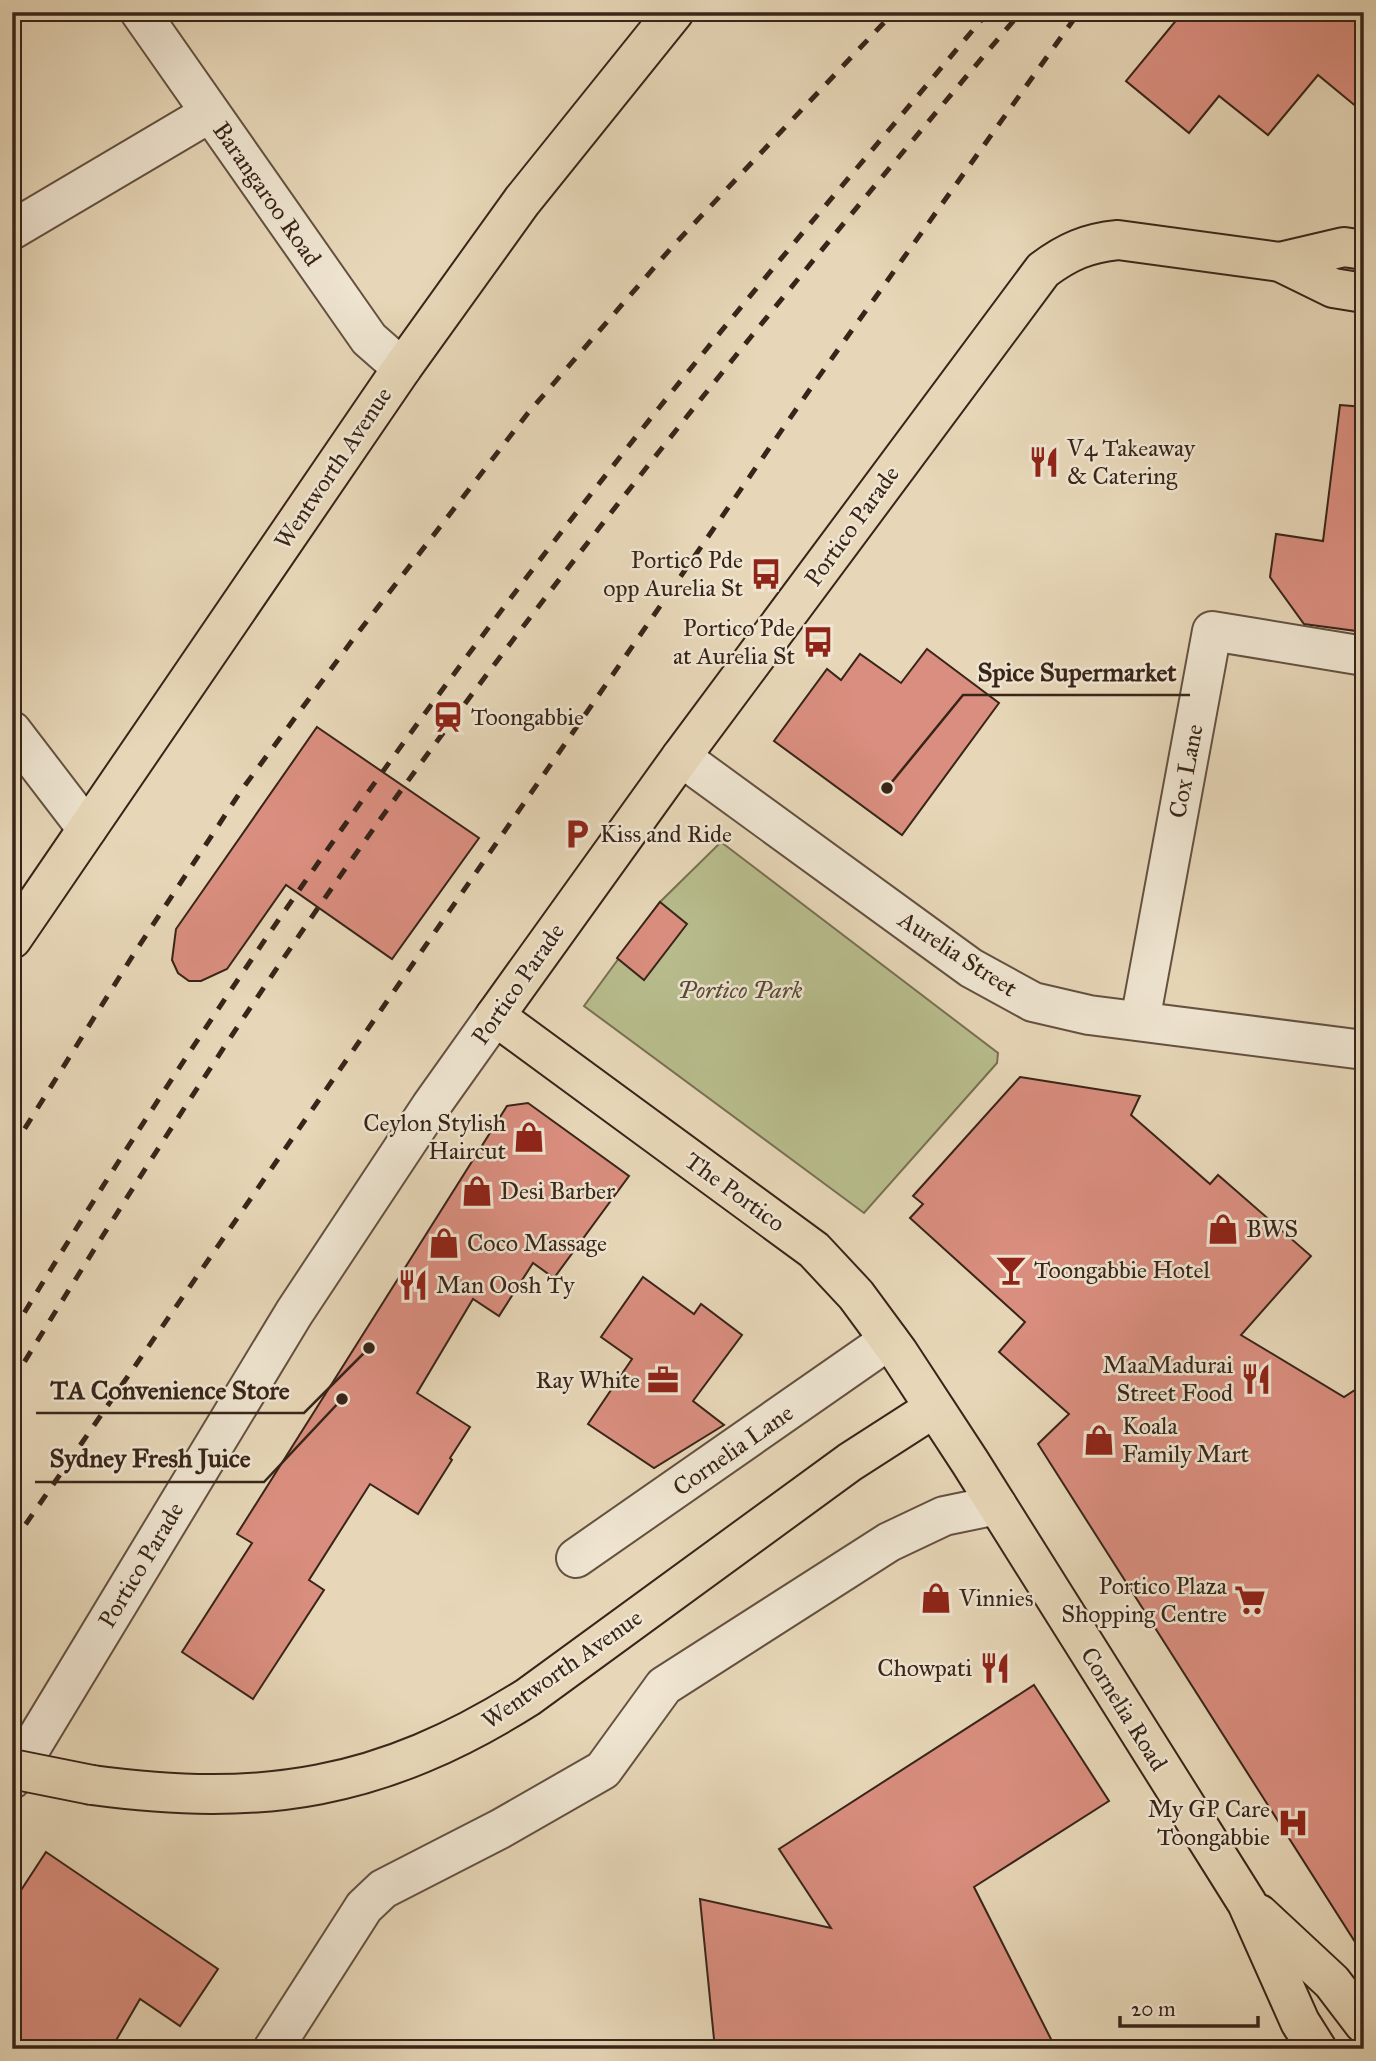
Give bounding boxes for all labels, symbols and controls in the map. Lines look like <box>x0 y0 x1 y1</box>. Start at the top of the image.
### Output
street label: Barangaroo Road <box>206 116 328 272</box>
street label: Wentworth Avenue <box>268 381 398 555</box>
place label: V4 Takeaway & Catering <box>1066 433 1196 491</box>
restaurant icon: V4 Takeaway & Catering <box>1027 445 1061 479</box>
street label: Portico Parade <box>798 460 906 592</box>
place label: Portico Pde opp Aurelia St <box>603 545 744 603</box>
bus stop icon: Portico Pde opp Aurelia St <box>749 557 783 591</box>
place label: Portico Pde at Aurelia St <box>673 613 796 671</box>
bus stop icon: Portico Pde at Aurelia St <box>801 625 835 659</box>
callout: Spice Supermarket <box>963 648 1190 695</box>
text: Spice Supermarket <box>977 656 1177 688</box>
station icon: Toongabbie <box>431 700 465 734</box>
place label: Toongabbie <box>471 702 584 732</box>
street label: Cox Lane <box>1162 721 1210 821</box>
parking icon: Kiss and Ride <box>560 817 594 851</box>
place label: Kiss and Ride <box>600 819 732 849</box>
street label: Aurelia Street <box>892 904 1023 1004</box>
street label: Portico Parade <box>465 917 571 1051</box>
park label: Portico Park <box>678 975 803 1005</box>
place label: Ceylon Stylish Haircut <box>363 1108 506 1166</box>
shop icon: Ceylon Stylish Haircut <box>512 1120 546 1154</box>
street label: The Portico <box>679 1146 791 1238</box>
shop icon: Desi Barber <box>460 1174 494 1208</box>
place label: Desi Barber <box>500 1176 615 1206</box>
shop icon: BWS <box>1206 1212 1240 1246</box>
place label: BWS <box>1246 1214 1298 1244</box>
shop icon: Coco Massage <box>427 1226 461 1260</box>
place label: Coco Massage <box>467 1228 607 1258</box>
bar icon: Toongabbie Hotel <box>994 1253 1028 1287</box>
place label: Toongabbie Hotel <box>1034 1255 1210 1285</box>
restaurant icon: Man Oosh Ty <box>396 1268 430 1302</box>
place label: Man Oosh Ty <box>436 1270 575 1300</box>
place label: MaaMadurai Street Food <box>1103 1350 1233 1408</box>
restaurant icon: MaaMadurai Street Food <box>1239 1362 1273 1396</box>
office icon: Ray White <box>646 1363 680 1397</box>
place label: Ray White <box>536 1365 640 1395</box>
callout: TA Convenience Store <box>36 1366 304 1413</box>
text: TA Convenience Store <box>49 1374 290 1406</box>
street label: Cornelia Lane <box>667 1398 799 1502</box>
place label: Koala Family Mart <box>1122 1411 1249 1469</box>
shop icon: Koala Family Mart <box>1082 1423 1116 1457</box>
callout: Sydney Fresh Juice <box>35 1435 264 1482</box>
text: Sydney Fresh Juice <box>49 1442 251 1475</box>
street label: Portico Parade <box>92 1497 190 1633</box>
place label: Portico Plaza Shopping Centre <box>1061 1571 1228 1629</box>
shop icon: Vinnies <box>919 1581 953 1615</box>
place label: Vinnies <box>958 1583 1033 1613</box>
supermarket icon: Portico Plaza Shopping Centre <box>1233 1583 1267 1617</box>
street label: Wentworth Avenue <box>476 1603 648 1735</box>
street label: Cornelia Road <box>1074 1642 1174 1776</box>
restaurant icon: Chowpati <box>978 1651 1012 1685</box>
place label: Chowpati <box>877 1653 972 1683</box>
place label: My GP Care Toongabbie <box>1148 1794 1270 1852</box>
hospital icon: My GP Care Toongabbie <box>1276 1806 1310 1840</box>
scale bar <box>1120 1984 1259 2028</box>
text: 20 m <box>1131 1996 1176 2022</box>

